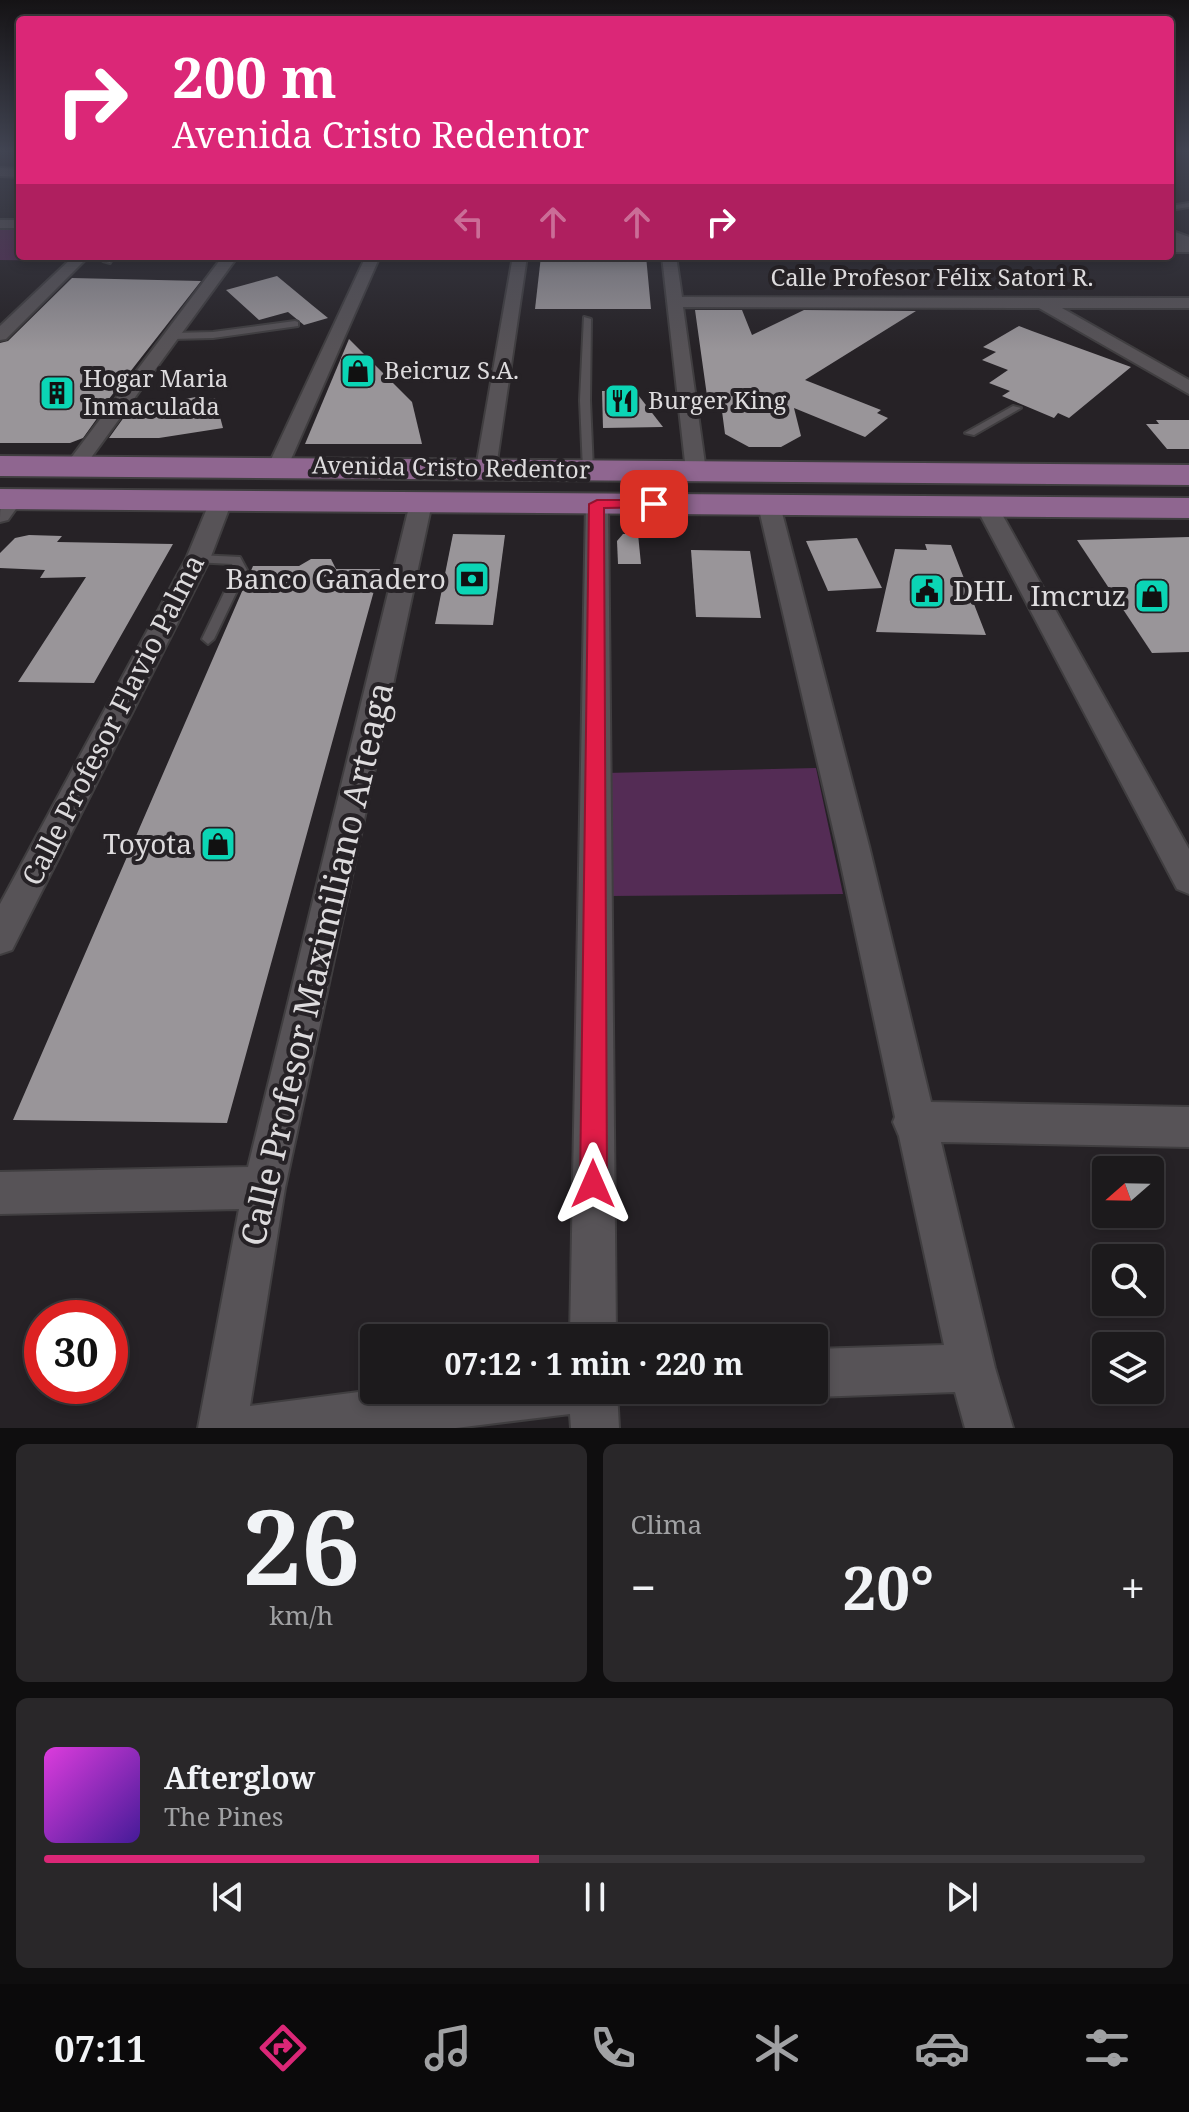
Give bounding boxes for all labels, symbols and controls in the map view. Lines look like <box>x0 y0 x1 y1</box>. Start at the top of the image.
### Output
text: 200 m <box>172 38 337 114</box>
icon: right <box>40 48 144 152</box>
text: Avenida Cristo Redentor <box>172 110 589 159</box>
icon: left <box>447 200 491 244</box>
icon: ahead <box>531 200 575 244</box>
icon: ahead <box>615 200 659 244</box>
icon: right <box>699 200 743 244</box>
street label: Calle Profesor Félix Satori R. <box>771 260 1093 293</box>
shop icon: Beicruz S.A. <box>339 352 377 390</box>
place label: Beicruz S.A. <box>384 353 519 386</box>
place label: Hogar Maria Inmaculada <box>83 361 228 422</box>
building icon: Hogar Maria Inmaculada <box>38 374 76 412</box>
restaurant icon: Burger King <box>603 382 641 420</box>
place label: Burger King <box>648 383 786 416</box>
street label: Avenida Cristo Redentor <box>312 448 590 485</box>
pin <box>620 470 688 538</box>
icon: arrive <box>632 482 676 526</box>
street label: Calle Profesor Flavio Palma <box>12 548 212 891</box>
place label: Banco Ganadero <box>226 559 446 597</box>
bank icon: Banco Ganadero <box>453 560 491 598</box>
place label: DHL <box>953 571 1013 609</box>
public building icon: DHL <box>908 572 946 610</box>
place label: Imcruz <box>1030 576 1126 614</box>
shop icon: Imcruz <box>1133 577 1171 615</box>
street label: Calle Profesor Maximiliano Arteaga <box>229 677 403 1250</box>
place label: Toyota <box>103 824 192 862</box>
shop icon: Toyota <box>199 825 237 863</box>
position arrow <box>551 1142 635 1226</box>
north arrow <box>1092 1156 1164 1228</box>
map controls <box>1092 1156 1164 1404</box>
button: search <box>1092 1244 1164 1316</box>
speed limit sign: 30 <box>24 1300 128 1404</box>
button: layers <box>1092 1332 1164 1404</box>
text: 07:12 · 1 min · 220 m <box>445 1343 743 1384</box>
text: 26 <box>242 1474 360 1615</box>
text: Clima <box>631 1506 702 1542</box>
text: 20° <box>842 1546 934 1628</box>
text: − <box>631 1557 656 1617</box>
text: + <box>1120 1557 1145 1617</box>
text: km/h <box>269 1597 333 1633</box>
text: Afterglow <box>164 1757 315 1798</box>
text: The Pines <box>164 1798 284 1834</box>
icon: previous <box>206 1875 250 1919</box>
icon: pause <box>573 1875 617 1919</box>
icon: next <box>940 1875 984 1919</box>
icon: directions <box>255 2020 311 2076</box>
icon: music <box>420 2020 476 2076</box>
icon: phone <box>585 2020 641 2076</box>
icon: climate <box>749 2020 805 2076</box>
icon: car <box>914 2020 970 2076</box>
icon: filters <box>1079 2020 1135 2076</box>
text: 07:11 <box>54 2024 147 2073</box>

